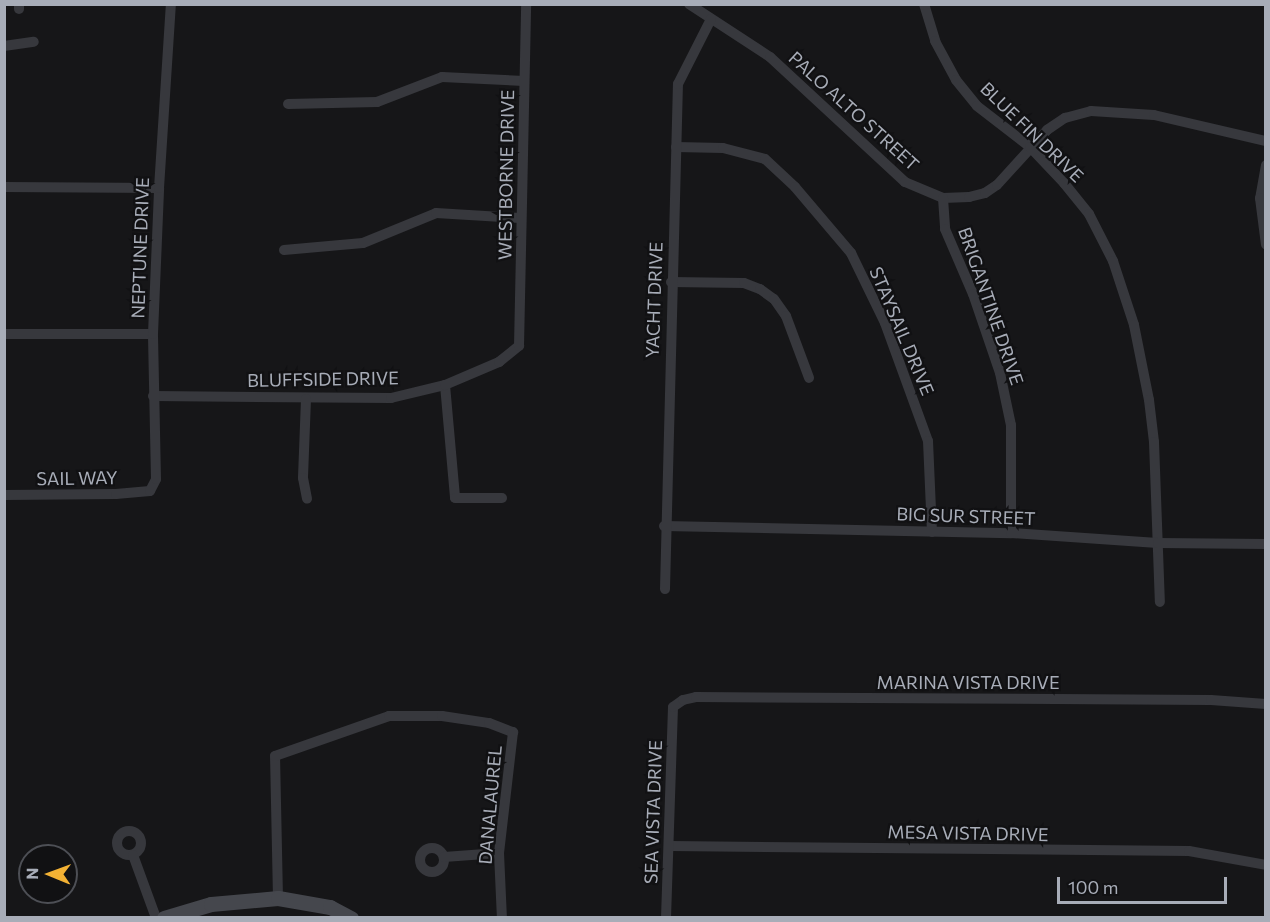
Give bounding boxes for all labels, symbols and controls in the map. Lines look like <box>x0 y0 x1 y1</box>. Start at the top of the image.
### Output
street label: PALO ALTO STREET <box>784 47 924 175</box>
street label: BLUE FIN DRIVE <box>976 77 1088 187</box>
street label: WESTBORNE DRIVE <box>494 90 518 260</box>
street label: NEPTUNE DRIVE <box>127 177 153 319</box>
street label: BRIGANTINE DRIVE <box>954 224 1028 388</box>
street label: YACHT DRIVE <box>641 242 667 358</box>
street label: STAYSAIL DRIVE <box>865 263 939 399</box>
street label: BLUFFSIDE DRIVE <box>247 367 399 391</box>
street label: SAIL WAY <box>36 466 118 490</box>
street label: BIG SUR STREET <box>896 503 1036 529</box>
street label: MARINA VISTA DRIVE <box>876 671 1060 693</box>
street label: SEA VISTA DRIVE <box>640 740 666 884</box>
street label: DANALAUREL <box>474 745 506 865</box>
street label: MESA VISTA DRIVE <box>887 821 1049 845</box>
north arrow <box>18 844 78 904</box>
scale bar <box>1060 865 1230 903</box>
text: N <box>22 868 41 880</box>
text: 100 m <box>1068 876 1118 898</box>

